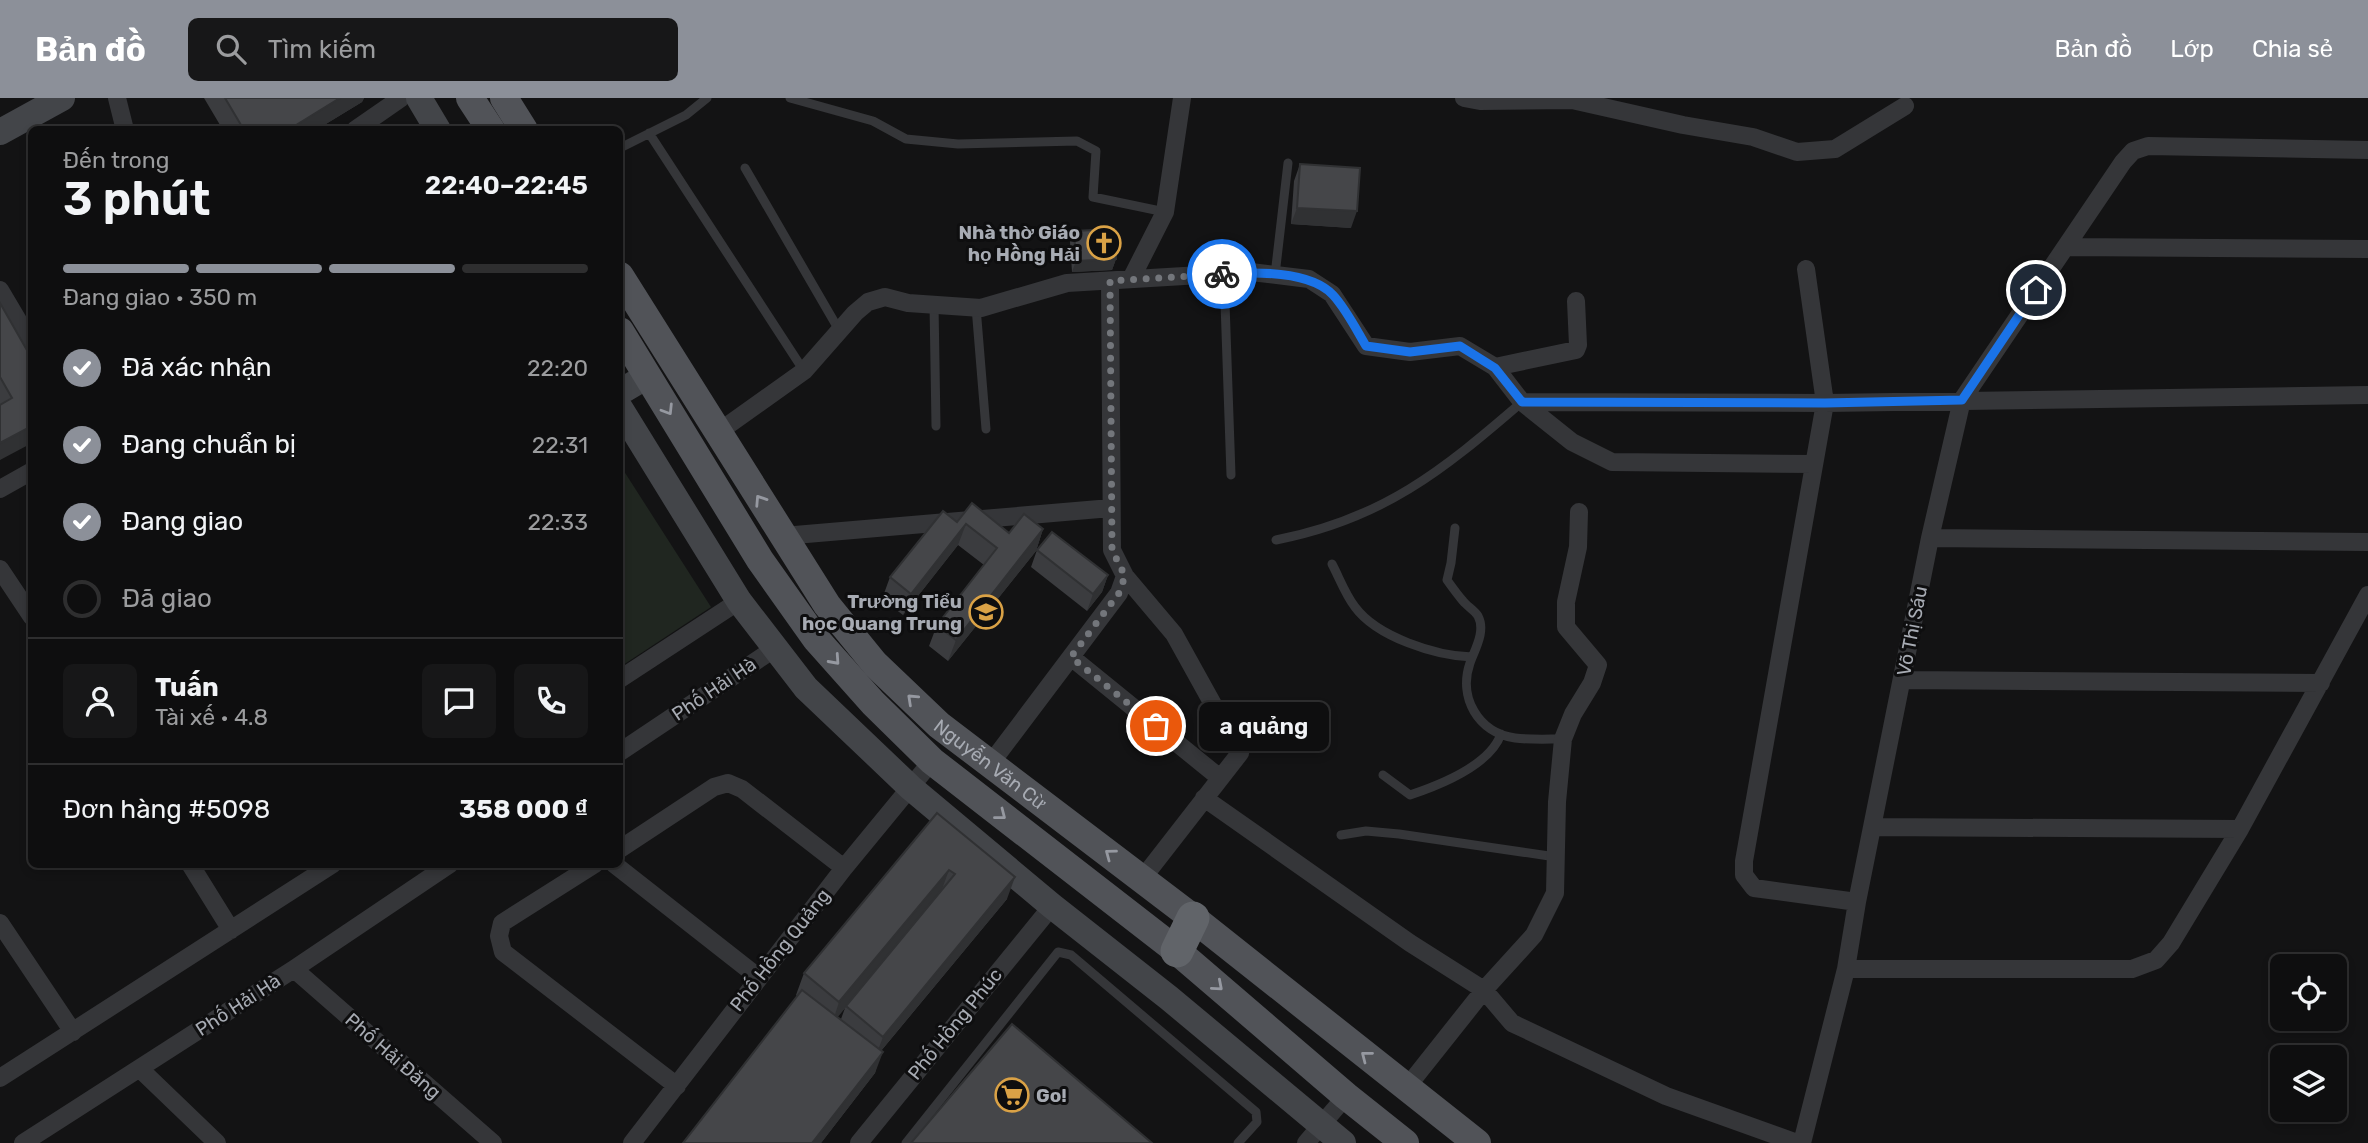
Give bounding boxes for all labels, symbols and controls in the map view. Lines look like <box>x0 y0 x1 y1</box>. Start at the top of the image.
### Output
search box <box>188 18 678 81</box>
text: Bản đồ <box>35 30 146 69</box>
icon: search <box>212 30 250 68</box>
text: Tìm kiếm <box>268 34 376 65</box>
text: Bản đồ <box>2054 35 2132 63</box>
text: Lớp <box>2170 35 2214 63</box>
text: Chia sẻ <box>2252 35 2333 63</box>
text: Đến trong <box>63 146 169 174</box>
text: 22:40–22:45 <box>425 170 588 201</box>
text: 3 phút <box>63 172 210 227</box>
place label: Nhà thờ Giáo họ Hồng Hải <box>958 221 1080 266</box>
church icon: Nhà thờ Giáo họ Hồng Hải <box>1085 224 1123 262</box>
courier <box>1187 239 1257 309</box>
icon: bike <box>1203 255 1241 293</box>
pin <box>2006 260 2066 320</box>
icon: home <box>2017 271 2055 309</box>
text: Đang giao · 350 m <box>63 283 257 311</box>
icon: check <box>63 349 101 387</box>
text: Đã xác nhận <box>122 352 272 383</box>
text: 22:20 <box>527 354 588 382</box>
one-way arrow <box>660 403 673 416</box>
icon: check <box>63 426 101 464</box>
text: Đang chuẩn bị <box>122 429 296 460</box>
text: 22:31 <box>532 431 588 459</box>
one-way arrow <box>755 494 768 507</box>
icon: check <box>63 503 101 541</box>
text: Đang giao <box>122 506 243 537</box>
text: 22:33 <box>527 508 588 536</box>
text: Đã giao <box>122 583 212 614</box>
street label: Võ Thị Sáu <box>1892 584 1932 678</box>
place label: Trường Tiểu học Quang Trung <box>802 590 962 635</box>
school or university icon: Trường Tiểu học Quang Trung <box>967 593 1005 631</box>
street label: Phố Hải Hà <box>667 652 761 726</box>
one-way arrow <box>827 652 839 665</box>
button: person <box>63 664 137 738</box>
button: chat <box>422 664 496 738</box>
button: phone <box>514 664 588 738</box>
text: Tuấn <box>155 672 219 703</box>
one-way arrow <box>907 695 920 708</box>
pin <box>1126 696 1186 756</box>
callout: a quảng <box>1198 702 1328 750</box>
text: Tài xế · 4.8 <box>155 703 268 731</box>
icon: bag <box>1137 707 1175 745</box>
text: a quảng <box>1220 712 1308 740</box>
street label: Nguyễn Văn Cừ <box>930 714 1052 815</box>
text: Đơn hàng #5098 <box>63 794 270 825</box>
text: 358 000 ₫ <box>459 794 588 825</box>
one-way arrow <box>993 806 1006 819</box>
one-way arrow <box>1105 850 1118 863</box>
street label: Phố Hồng Quảng <box>725 884 835 1016</box>
map controls <box>2270 954 2347 1122</box>
button: locate <box>2270 954 2347 1031</box>
street label: Phố Hồng Phúc <box>903 963 1007 1084</box>
street label: Phố Hải Hà <box>191 969 285 1041</box>
one-way arrow <box>1210 978 1223 990</box>
street label: Phố Hải Đăng <box>340 1008 446 1104</box>
button: layers <box>2270 1045 2347 1122</box>
one-way arrow <box>1361 1051 1373 1064</box>
supermarket icon: Go! <box>993 1076 1031 1114</box>
place label: Go! <box>1036 1084 1067 1107</box>

